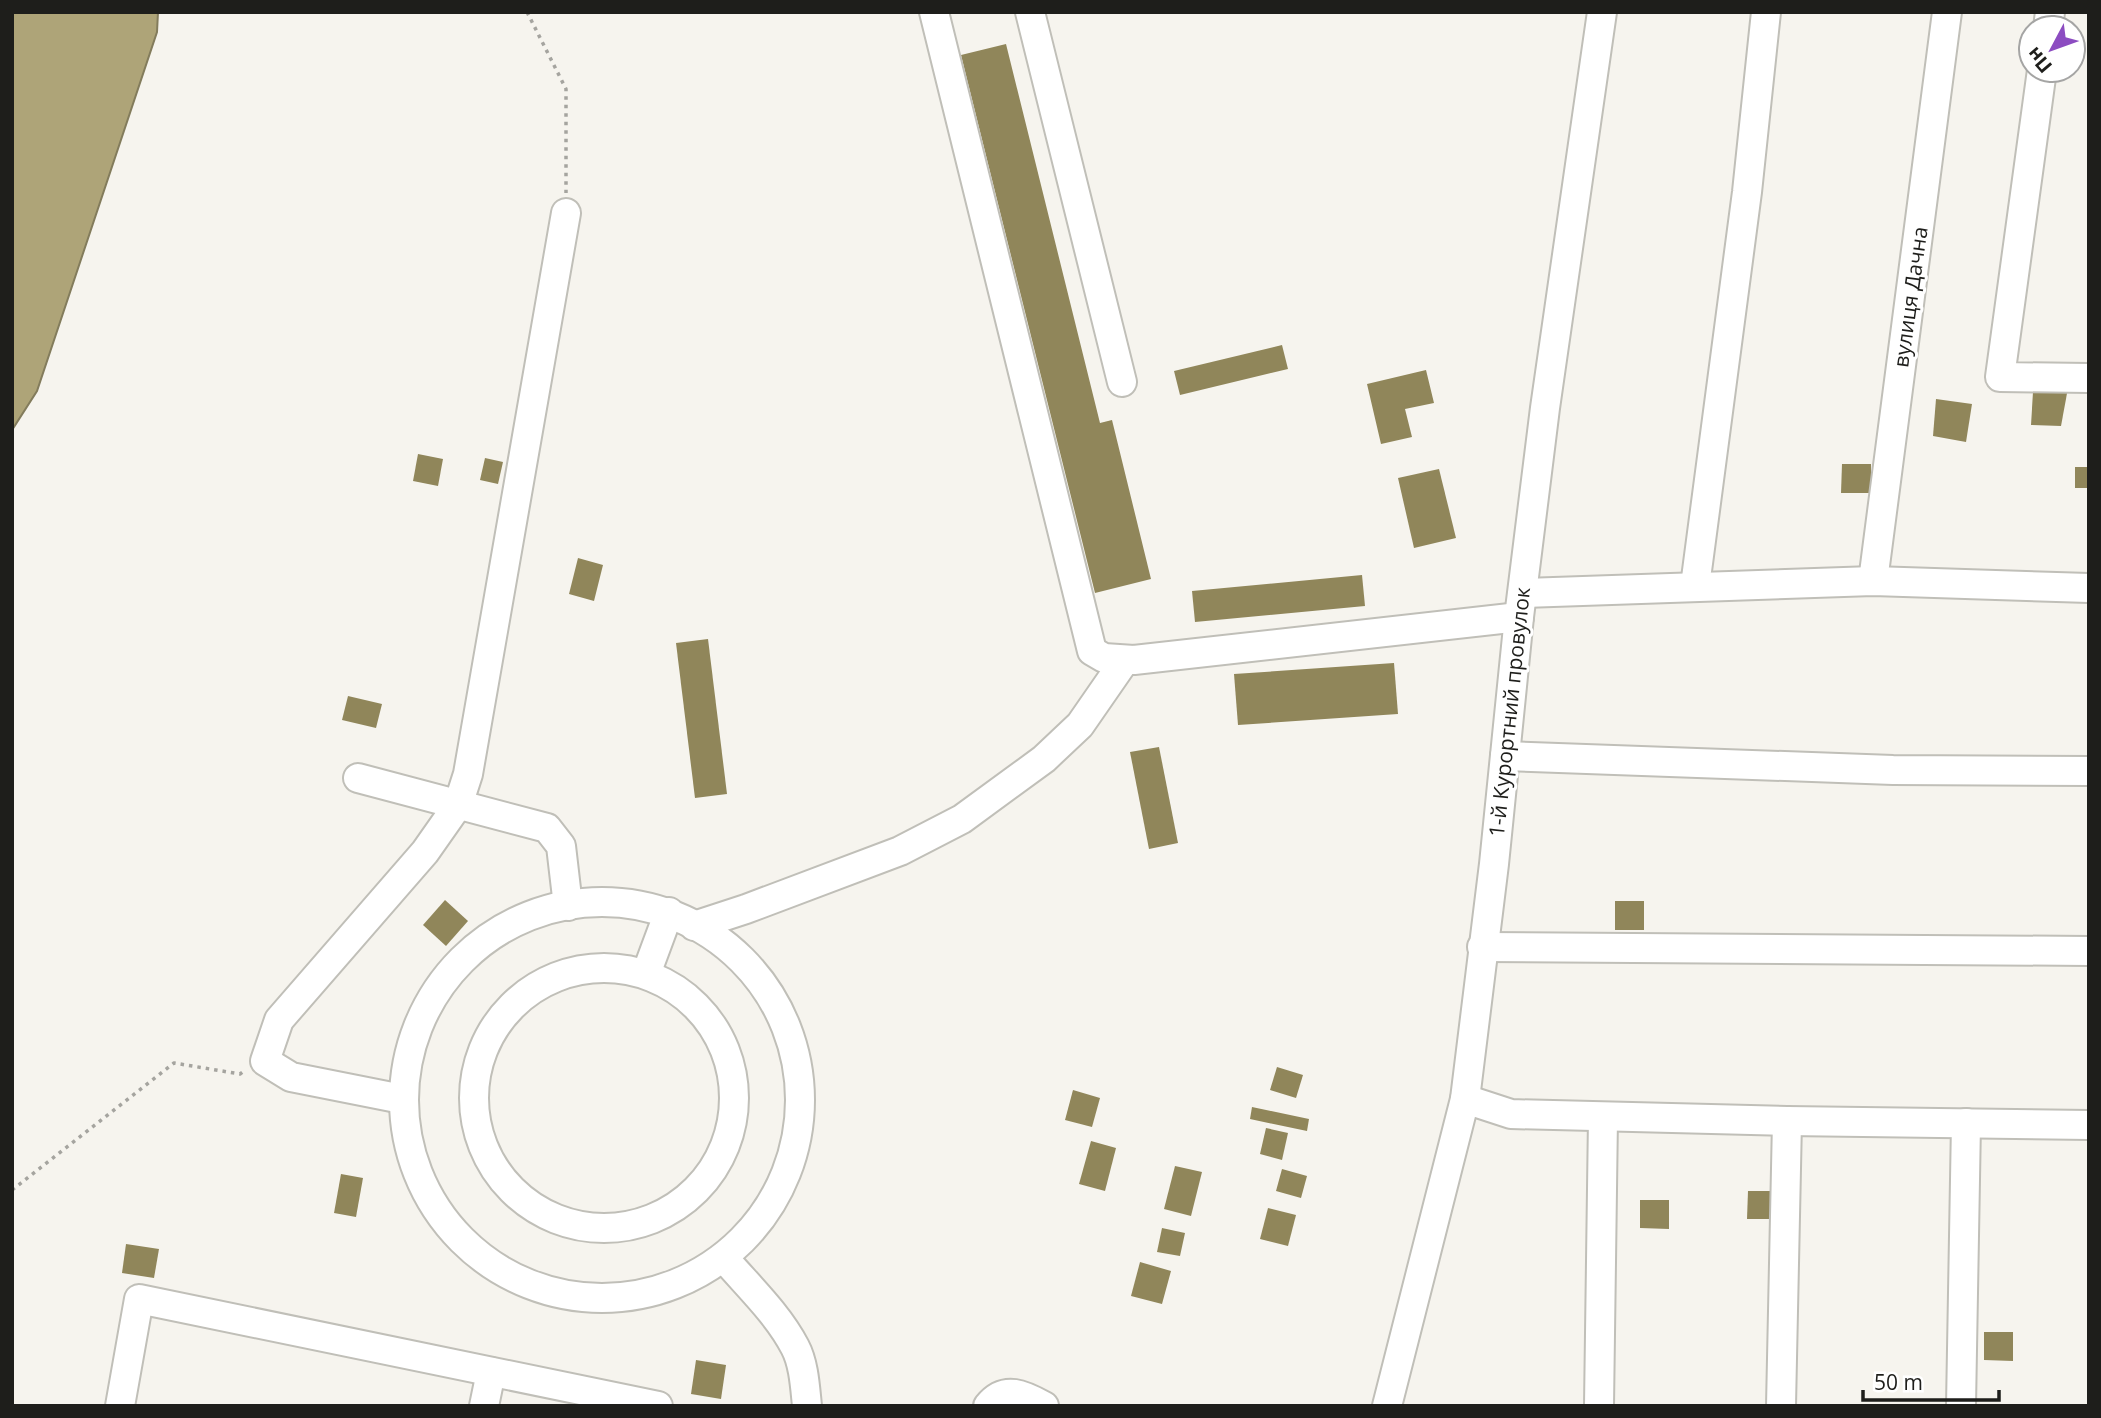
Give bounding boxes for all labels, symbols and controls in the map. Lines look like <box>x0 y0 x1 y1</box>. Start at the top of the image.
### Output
north arrow <box>2017 14 2087 84</box>
text: Пн <box>2021 42 2058 79</box>
street label: вулиця Дачна <box>1886 225 1934 369</box>
street label: 1-й Курортний провулок <box>1482 585 1536 838</box>
scale bar <box>1863 1358 2000 1402</box>
text: 50 m <box>1874 1368 1923 1396</box>

